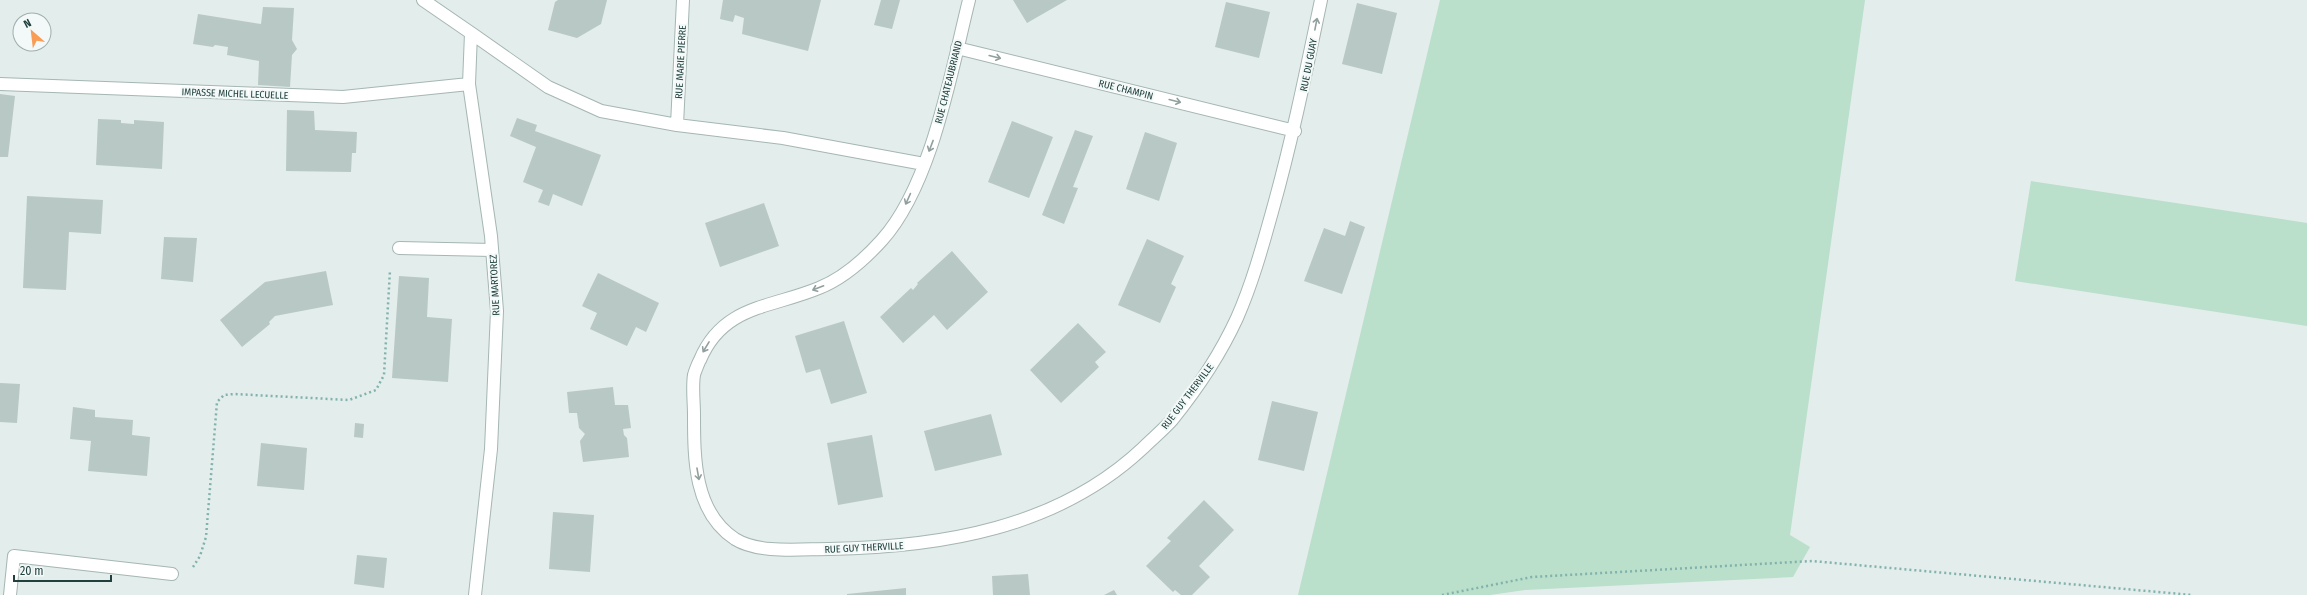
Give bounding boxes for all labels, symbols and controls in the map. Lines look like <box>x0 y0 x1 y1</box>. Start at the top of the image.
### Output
north arrow <box>12 12 52 52</box>
text: N <box>22 16 34 31</box>
one-way arrow <box>1312 18 1320 31</box>
street label: RUE MARIE PIERRE <box>673 25 689 99</box>
street label: RUE DU GUAY <box>1298 38 1320 93</box>
street label: RUE CHATEAUBRIAND <box>933 39 965 125</box>
one-way arrow <box>988 54 1001 61</box>
street label: RUE CHAMPIN <box>1097 77 1154 103</box>
street label: IMPASSE MICHEL LECUELLE <box>181 86 289 102</box>
one-way arrow <box>1169 98 1182 106</box>
one-way arrow <box>927 140 935 152</box>
one-way arrow <box>904 193 912 205</box>
street label: RUE MARTOREZ <box>487 254 503 316</box>
one-way arrow <box>812 285 824 293</box>
one-way arrow <box>702 341 710 353</box>
street label: RUE GUY THERVILLE <box>1159 361 1217 432</box>
one-way arrow <box>694 467 702 480</box>
street label: RUE GUY THERVILLE <box>824 540 904 556</box>
scale bar <box>14 557 111 583</box>
text: 20 m <box>20 564 44 578</box>

